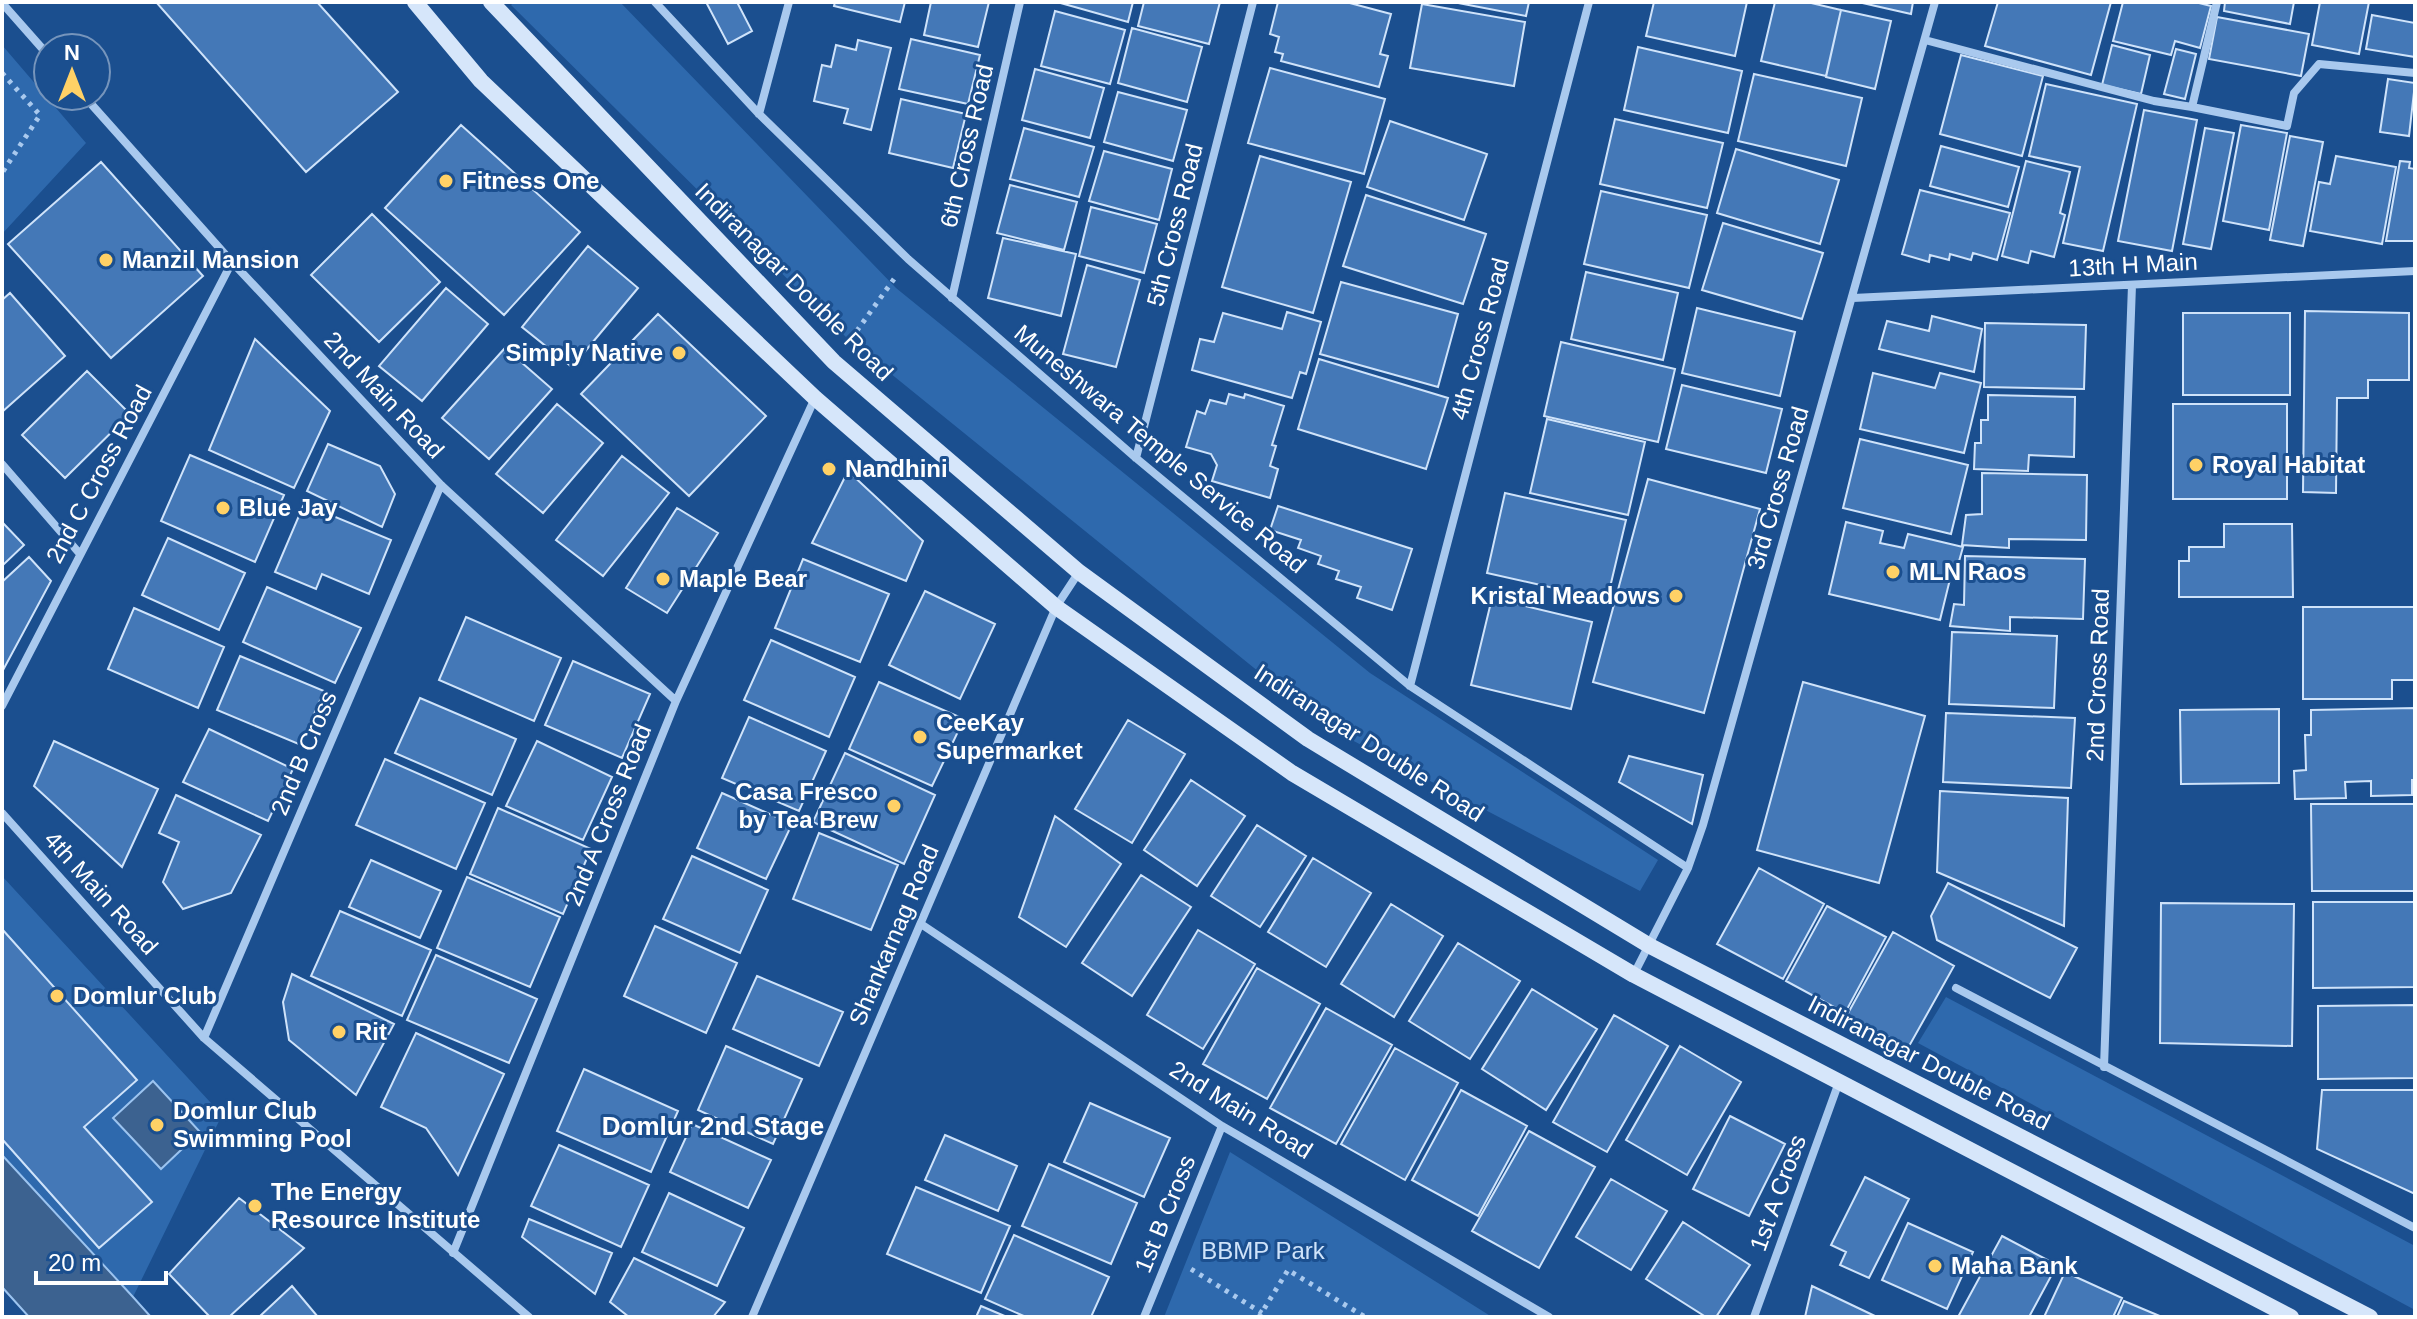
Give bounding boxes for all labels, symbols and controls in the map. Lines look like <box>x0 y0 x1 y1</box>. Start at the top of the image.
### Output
north arrow <box>32 32 112 112</box>
text: N <box>64 40 80 65</box>
street label: 6th Cross Road <box>935 62 998 230</box>
street label: 5th Cross Road <box>1141 141 1208 309</box>
place label: Fitness One <box>462 167 599 194</box>
marker: Fitness One <box>437 172 455 190</box>
street label: Indiranagar Double Road <box>690 177 899 386</box>
place label: Manzil Mansion <box>122 246 299 273</box>
street label: 13th H Main <box>2068 248 2198 281</box>
marker: Manzil Mansion <box>97 251 115 269</box>
street label: 4th Cross Road <box>1445 255 1514 423</box>
street label: Muneshwara Temple Service Road <box>1009 319 1311 578</box>
street label: 2nd Main Road <box>319 326 450 463</box>
place label: Simply Native <box>506 339 663 366</box>
marker: Simply Native <box>670 344 688 362</box>
street label: 2nd C Cross Road <box>40 380 157 567</box>
street label: 3rd Cross Road <box>1741 403 1814 572</box>
place label: Royal Habitat <box>2212 451 2365 478</box>
place label: Nandhini <box>845 455 948 482</box>
marker: Royal Habitat <box>2187 456 2205 474</box>
marker: Nandhini <box>820 460 838 478</box>
place label: Blue Jay <box>239 494 338 521</box>
marker: Blue Jay <box>214 499 232 517</box>
place label: MLN Raos <box>1909 558 2026 585</box>
marker: MLN Raos <box>1884 563 1902 581</box>
place label: Maple Bear <box>679 565 807 592</box>
marker: Maple Bear <box>654 570 672 588</box>
place label: Kristal Meadows <box>1471 582 1660 609</box>
marker: Kristal Meadows <box>1667 587 1685 605</box>
street label: 2nd Cross Road <box>2081 588 2114 762</box>
street label: Indiranagar Double Road <box>1249 658 1489 827</box>
street label: 2nd B Cross <box>265 687 342 819</box>
place label: CeeKay Supermarket <box>936 709 1083 764</box>
street label: 2nd A Cross Road <box>559 720 656 910</box>
marker: CeeKay Supermarket <box>911 728 929 746</box>
place label: Casa Fresco by Tea Brew <box>735 778 878 833</box>
marker: Casa Fresco by Tea Brew <box>885 797 903 815</box>
street label: 4th Main Road <box>39 826 164 960</box>
street label: Shankarnag Road <box>843 840 944 1029</box>
place label: Domlur Club <box>73 982 217 1009</box>
marker: Domlur Club <box>48 987 66 1005</box>
street label: Indiranagar Double Road <box>1804 990 2055 1135</box>
place label: Rit <box>355 1018 387 1045</box>
marker: Rit <box>330 1023 348 1041</box>
street label: 2nd Main Road <box>1165 1055 1317 1164</box>
place label: Domlur Club Swimming Pool <box>173 1097 352 1152</box>
district label: Domlur 2nd Stage <box>602 1111 824 1141</box>
marker: Domlur Club Swimming Pool <box>148 1116 166 1134</box>
street label: 1st A Cross <box>1744 1131 1811 1254</box>
street label: 1st B Cross <box>1129 1151 1200 1276</box>
place label: The Energy Resource Institute <box>271 1178 480 1233</box>
marker: The Energy Resource Institute <box>246 1197 264 1215</box>
scale bar <box>36 1235 166 1285</box>
park label: BBMP Park <box>1201 1237 1326 1264</box>
text: 20 m <box>48 1249 101 1276</box>
place label: Maha Bank <box>1951 1252 2078 1279</box>
marker: Maha Bank <box>1926 1257 1944 1275</box>

